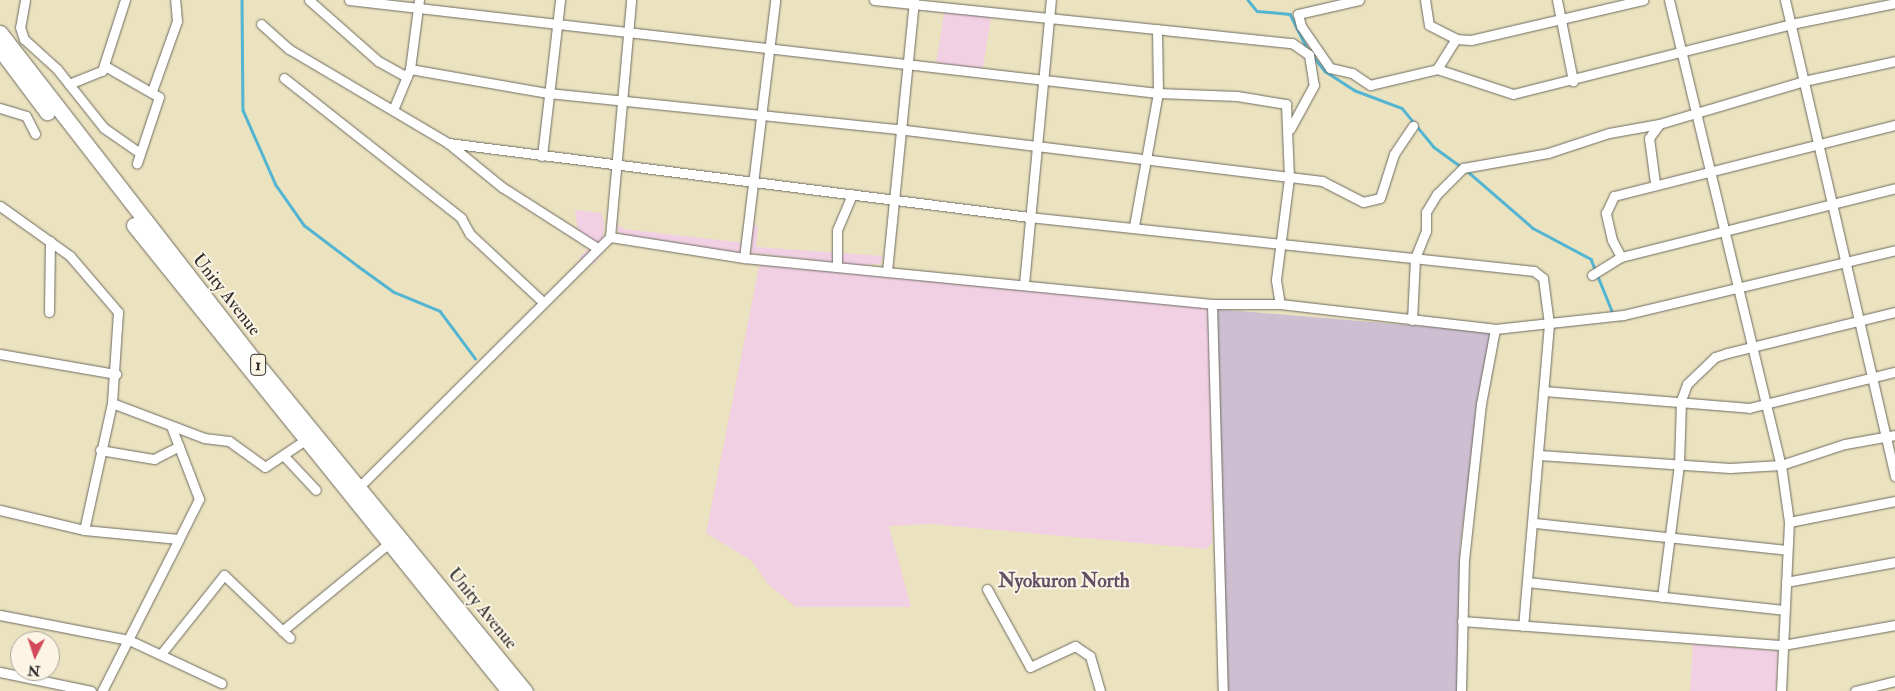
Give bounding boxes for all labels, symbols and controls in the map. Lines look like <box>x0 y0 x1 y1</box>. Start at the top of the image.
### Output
street label: Unity Avenue <box>187 250 265 340</box>
road number: 1 <box>249 352 267 378</box>
street label: Unity Avenue <box>443 564 521 654</box>
district label: Nyokuron North <box>998 571 1130 593</box>
north arrow <box>10 631 60 681</box>
text: N <box>27 662 41 679</box>

